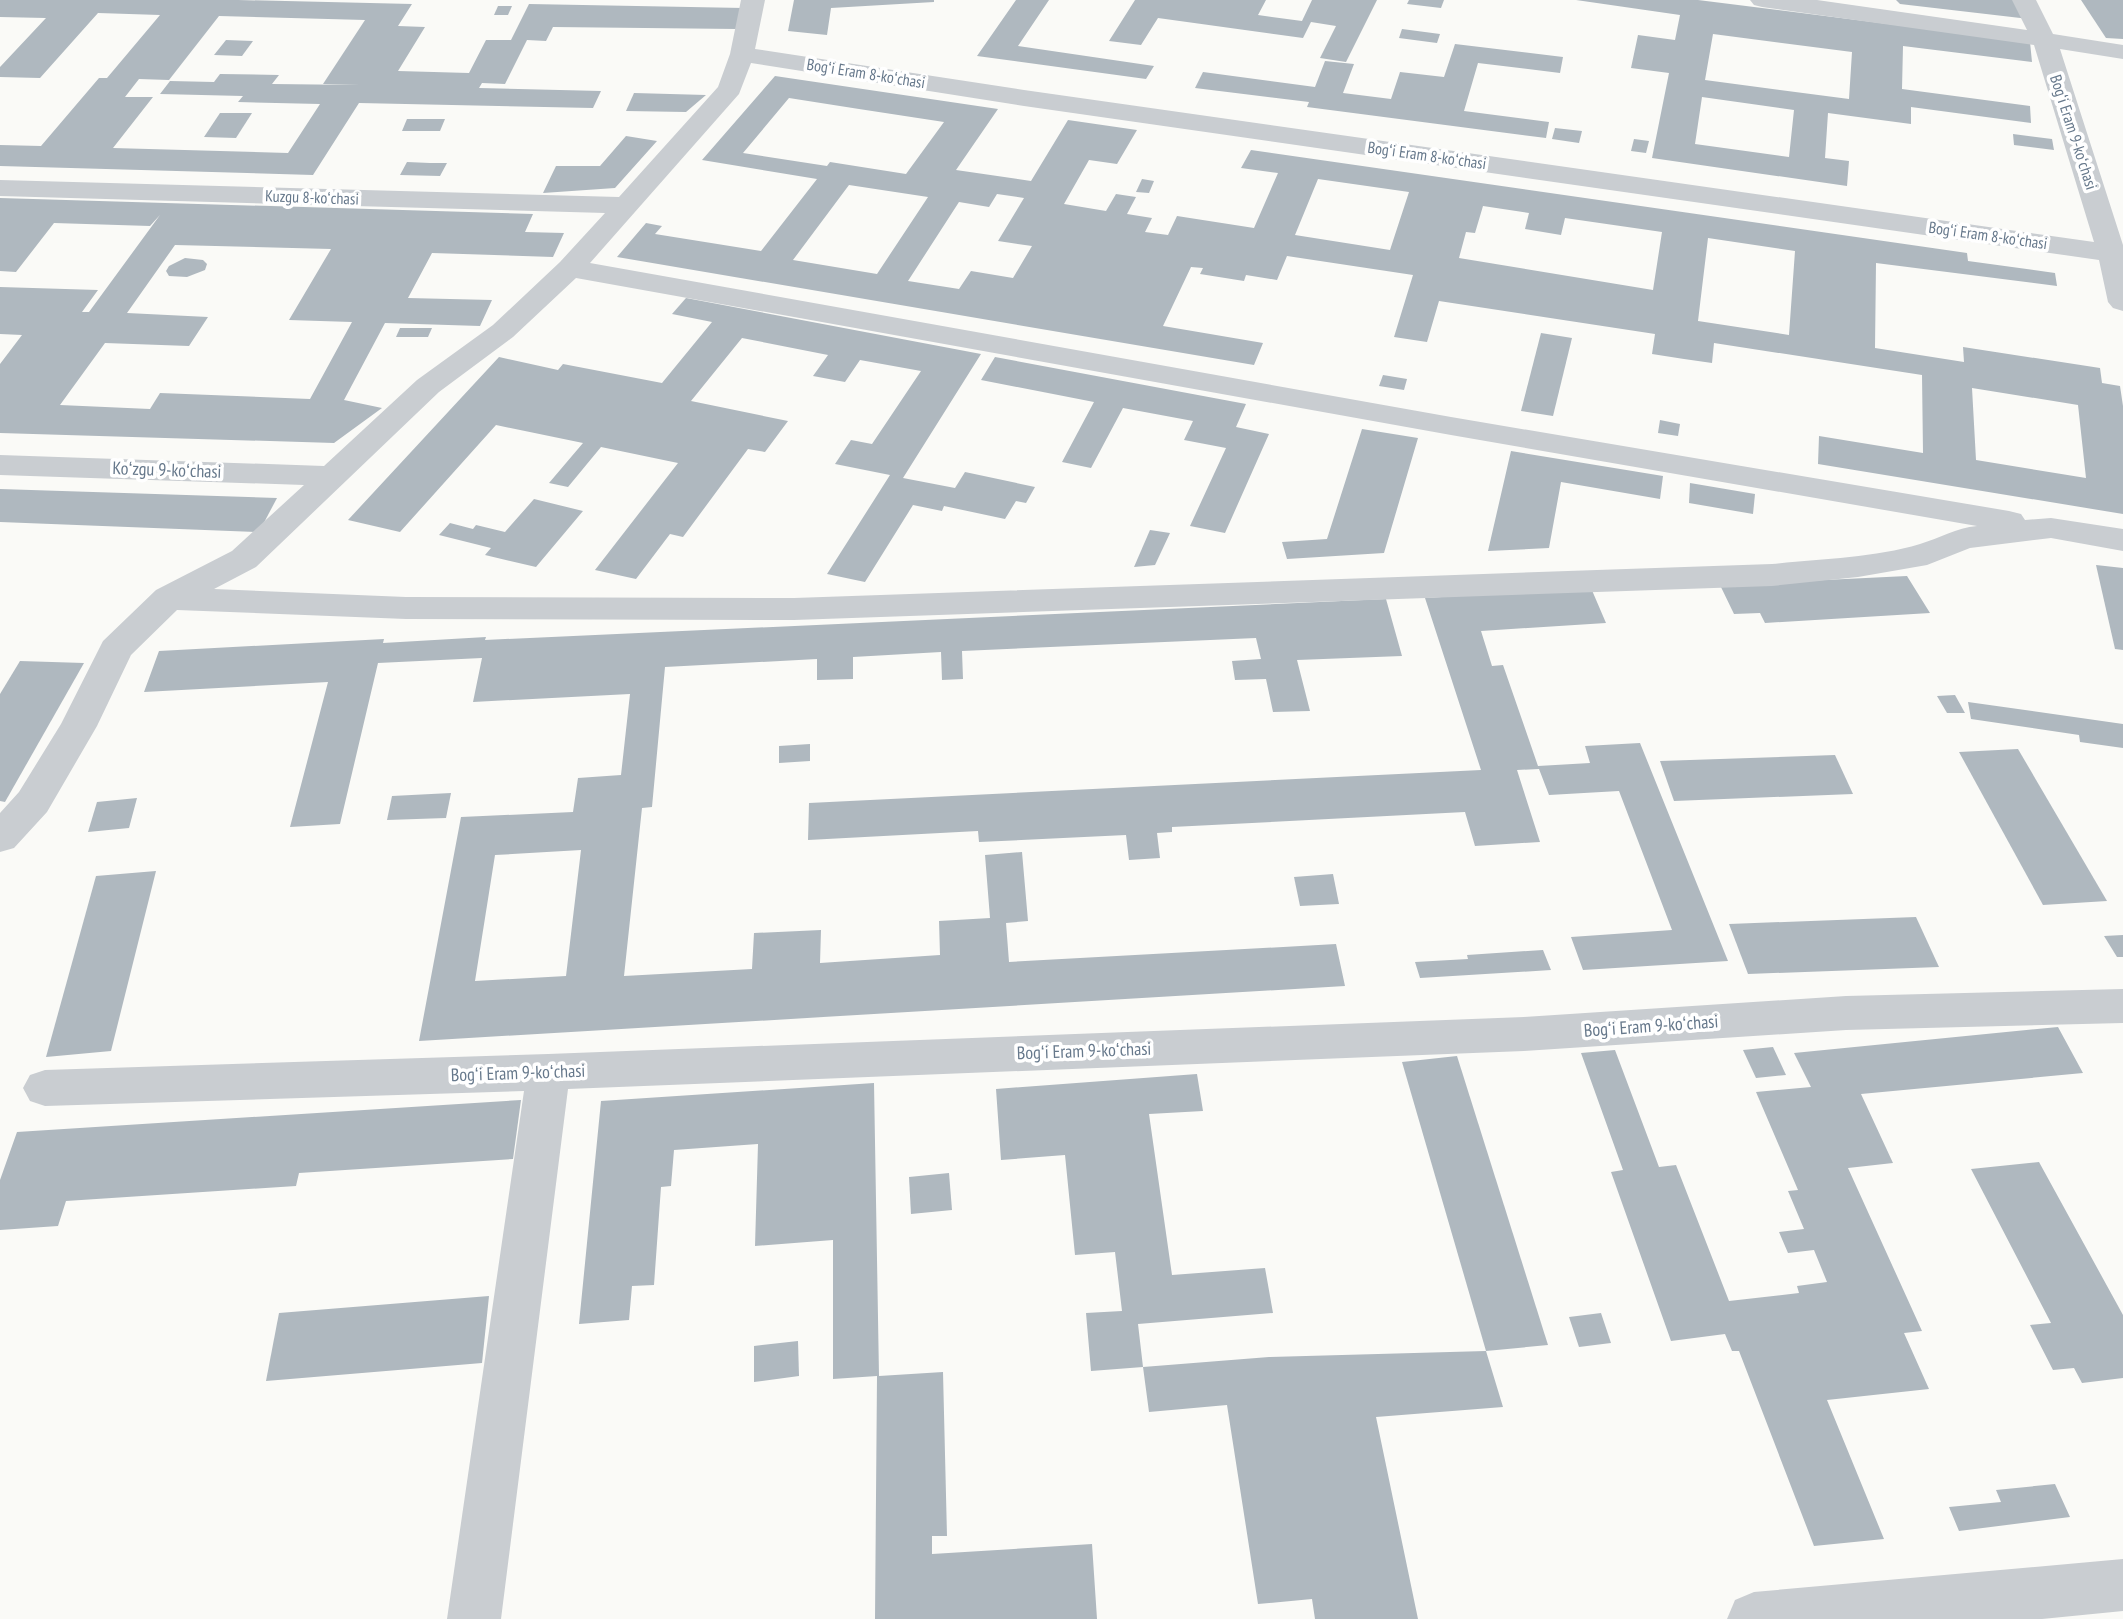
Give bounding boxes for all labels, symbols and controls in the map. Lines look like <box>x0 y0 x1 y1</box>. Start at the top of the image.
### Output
street label: Bogʻi Eram 8-koʻchasi <box>805 54 927 92</box>
street label: Bogʻi Eram 9-koʻchasi <box>2046 72 2102 192</box>
street label: Bogʻi Eram 8-koʻchasi <box>1366 137 1488 173</box>
street label: Kuzgu 8-koʻchasi <box>265 185 359 209</box>
street label: Bogʻi Eram 8-koʻchasi <box>1927 217 2049 253</box>
street label: Koʻzgu 9-koʻchasi <box>112 456 222 483</box>
street label: Bogʻi Eram 9-koʻchasi <box>1583 1009 1719 1042</box>
street label: Bogʻi Eram 9-koʻchasi <box>1016 1037 1152 1064</box>
street label: Bogʻi Eram 9-koʻchasi <box>450 1059 586 1086</box>

